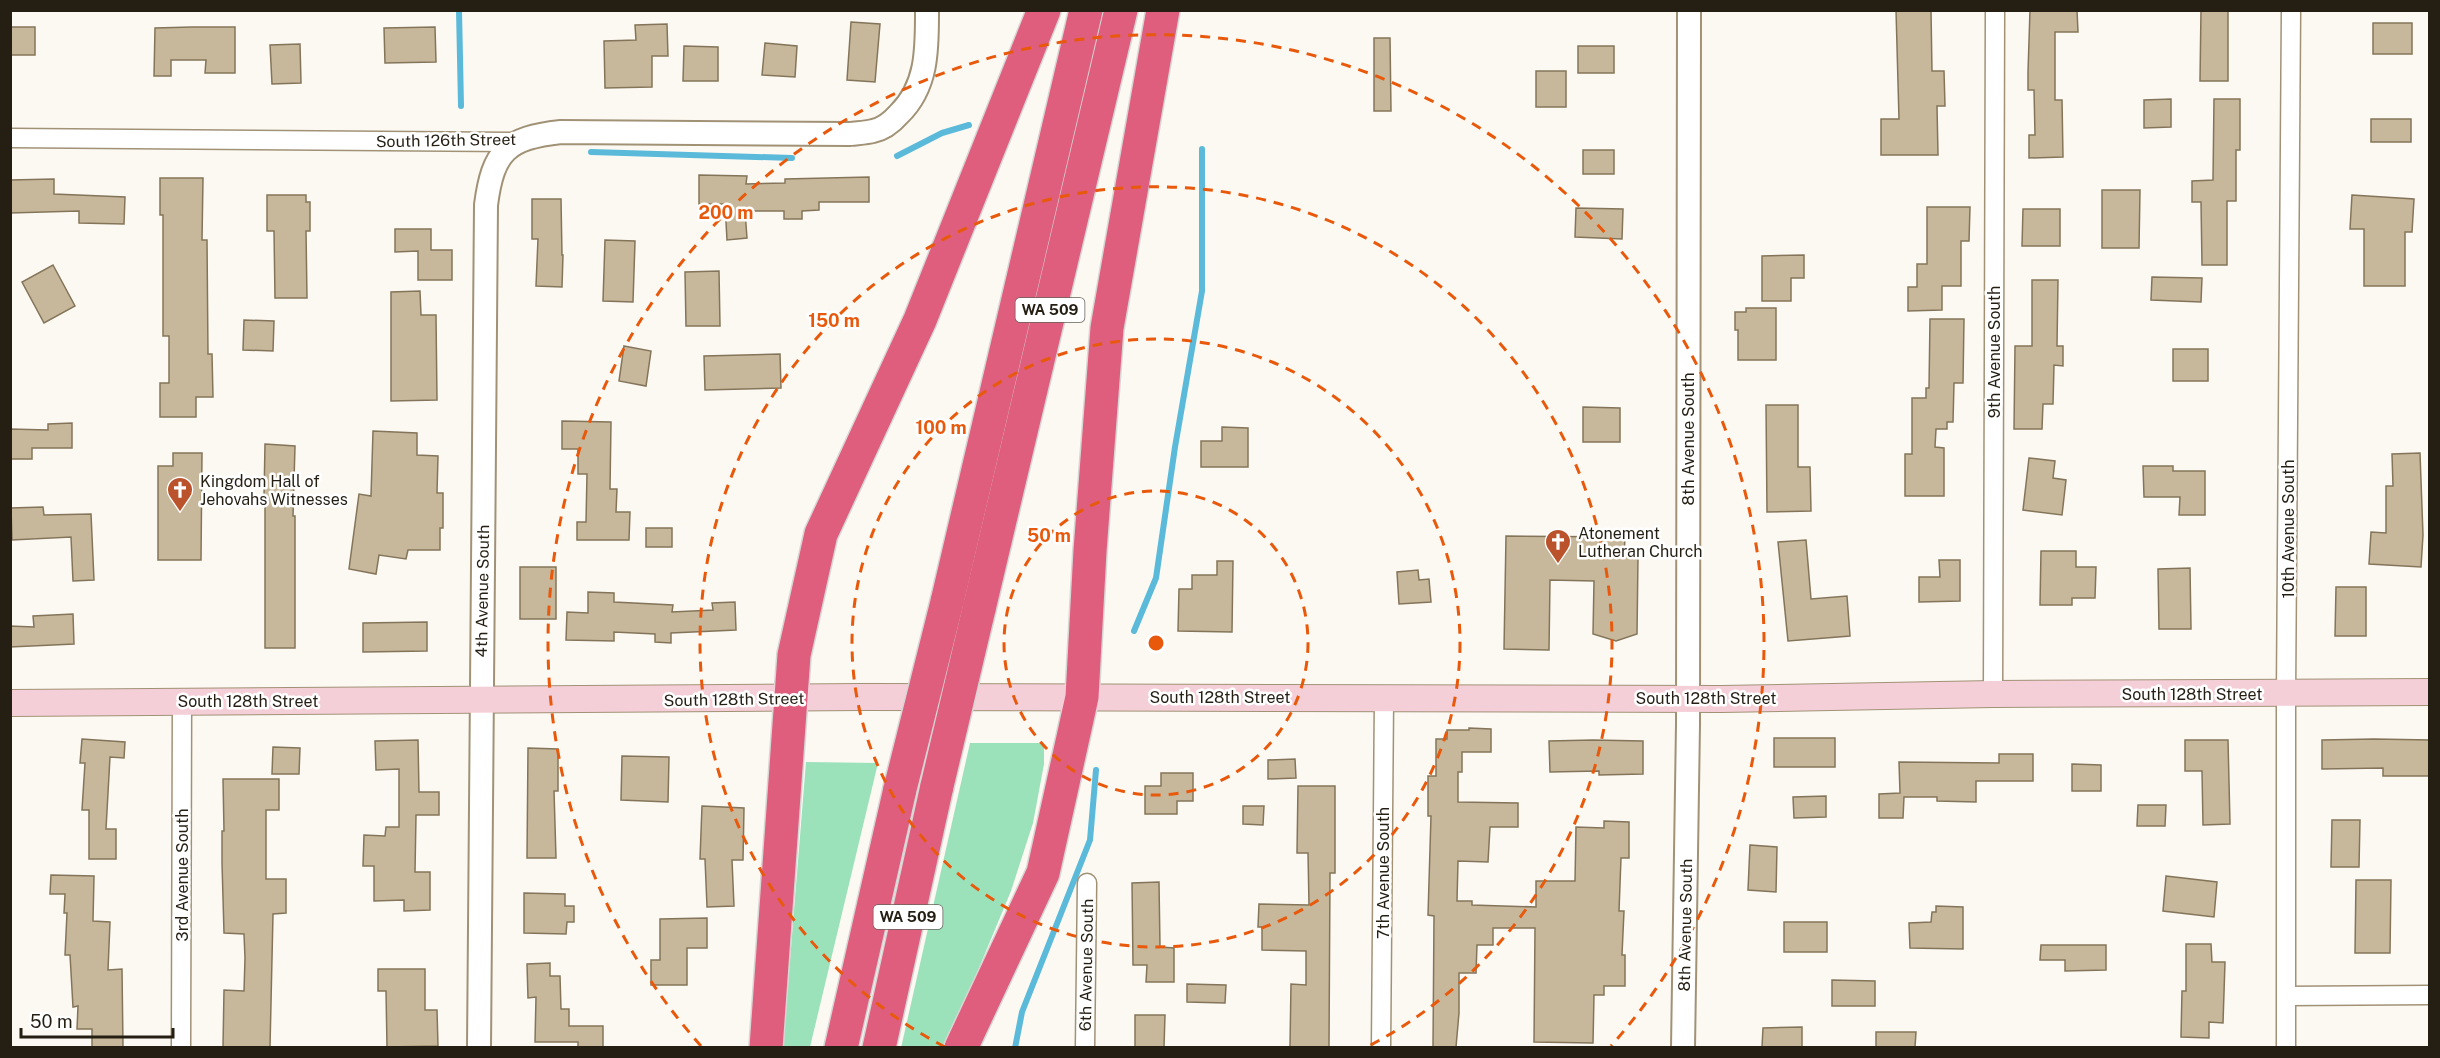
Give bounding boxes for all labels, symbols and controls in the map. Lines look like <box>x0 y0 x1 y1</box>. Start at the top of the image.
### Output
street label: South 126th Street <box>376 130 516 151</box>
text: 200 m <box>699 202 753 223</box>
street label: 9th Avenue South <box>1985 286 2004 418</box>
road number: WA 509 <box>1016 298 1084 322</box>
text: 150 m <box>808 310 860 331</box>
street label: 8th Avenue South <box>1679 373 1698 505</box>
text: 100 m <box>915 417 967 438</box>
street label: 10th Avenue South <box>2279 460 2298 598</box>
place label: Kingdom Hall of Jehovahs Witnesses <box>200 472 348 509</box>
church icon: Kingdom Hall of Jehovahs Witnesses <box>165 475 195 513</box>
place label: Atonement Lutheran Church <box>1578 524 1703 561</box>
street label: 4th Avenue South <box>472 525 493 657</box>
text: 50 m <box>1027 525 1071 546</box>
church icon: Atonement Lutheran Church <box>1543 527 1573 565</box>
centre of rings <box>1146 633 1166 653</box>
street label: South 128th Street <box>2122 685 2262 704</box>
street label: South 128th Street <box>1150 688 1290 707</box>
street label: South 128th Street <box>663 689 805 710</box>
street label: South 128th Street <box>1636 689 1776 708</box>
street label: South 128th Street <box>178 692 318 711</box>
street label: 7th Avenue South <box>1374 807 1393 939</box>
street label: 3rd Avenue South <box>173 809 192 941</box>
street label: 8th Avenue South <box>1675 858 1696 992</box>
street label: 6th Avenue South <box>1076 899 1097 1031</box>
road number: WA 509 <box>874 905 942 929</box>
scale bar <box>21 1001 172 1039</box>
text: 50 m <box>30 1011 73 1032</box>

